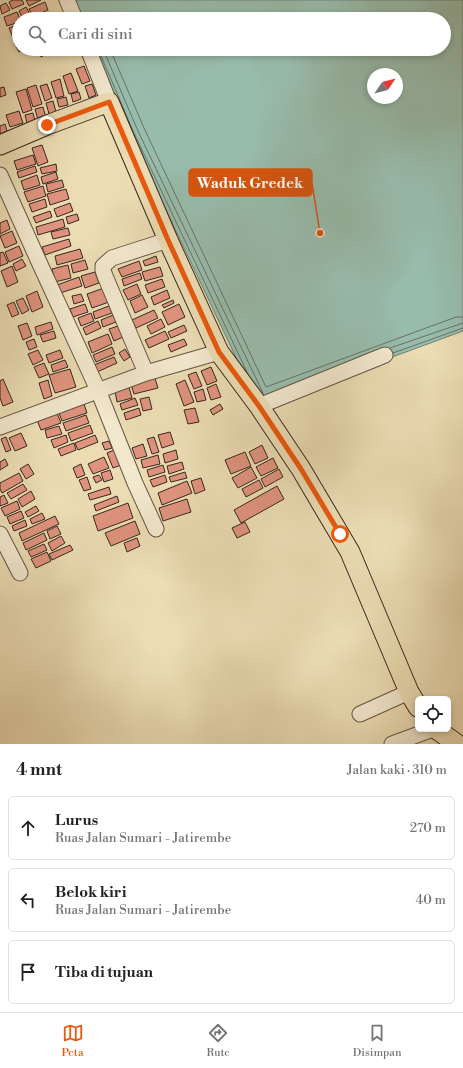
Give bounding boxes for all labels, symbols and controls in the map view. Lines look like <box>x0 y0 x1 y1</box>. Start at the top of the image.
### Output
search box <box>12 12 451 56</box>
icon: search <box>26 23 48 45</box>
text: Cari di sini <box>58 25 133 44</box>
north arrow <box>367 68 403 104</box>
route end <box>38 116 56 134</box>
callout: Waduk Gredek <box>189 169 312 196</box>
text: Waduk Gredek <box>196 174 304 193</box>
route start <box>331 525 349 543</box>
map controls <box>415 696 451 732</box>
button: locate <box>415 696 451 732</box>
text: 4 mnt <box>16 759 62 781</box>
text: Jalan kaki · 310 m <box>347 762 447 778</box>
text: Lurus <box>55 811 98 830</box>
icon: ahead <box>17 817 39 839</box>
text: 270 m <box>410 820 446 836</box>
text: Ruas Jalan Sumari - Jatirembe <box>55 830 231 846</box>
text: Belok kiri <box>55 883 126 902</box>
icon: left <box>17 889 39 911</box>
text: 40 m <box>416 892 446 908</box>
text: Ruas Jalan Sumari - Jatirembe <box>55 902 231 918</box>
icon: arrive <box>17 961 39 983</box>
text: Tiba di tujuan <box>55 963 153 982</box>
tab: Peta <box>62 1022 84 1060</box>
tab: Rute <box>207 1022 230 1060</box>
tab: Disimpan <box>353 1022 401 1060</box>

